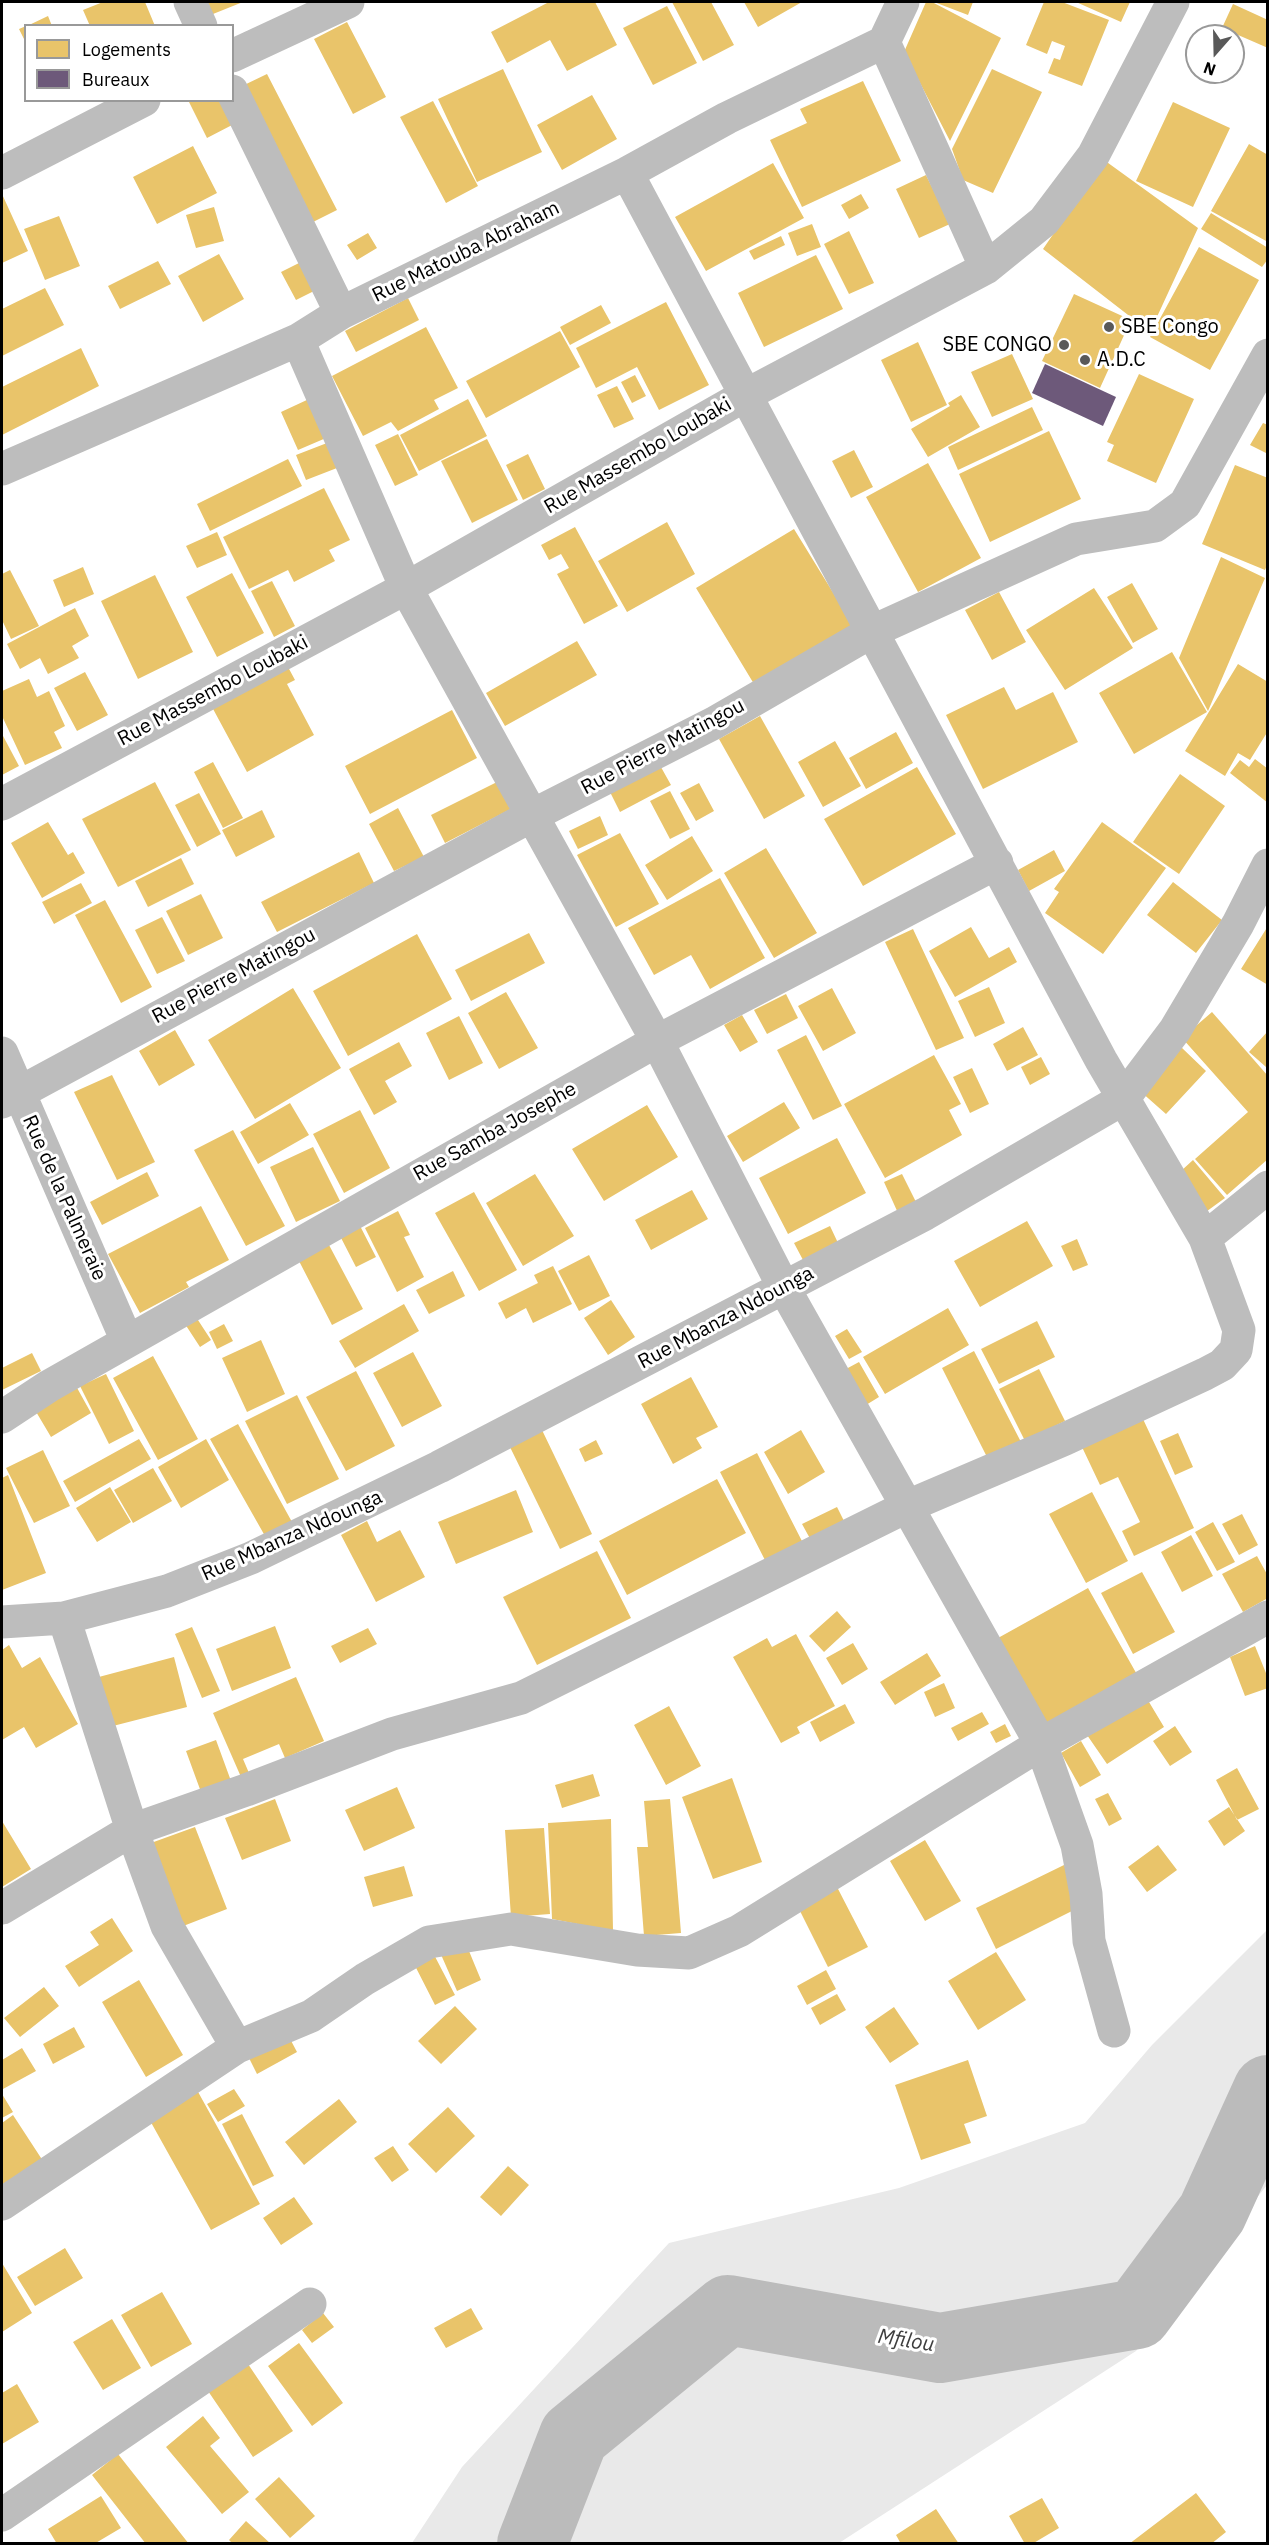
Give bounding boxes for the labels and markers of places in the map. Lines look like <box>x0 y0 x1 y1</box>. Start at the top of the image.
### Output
place label: SBE Congo <box>1121 315 1219 339</box>
marker: SBE Congo <box>1102 320 1116 334</box>
place label: SBE CONGO <box>942 333 1052 357</box>
marker: SBE CONGO <box>1057 338 1071 352</box>
place label: A.D.C <box>1097 348 1146 372</box>
marker: A.D.C <box>1078 353 1092 367</box>

